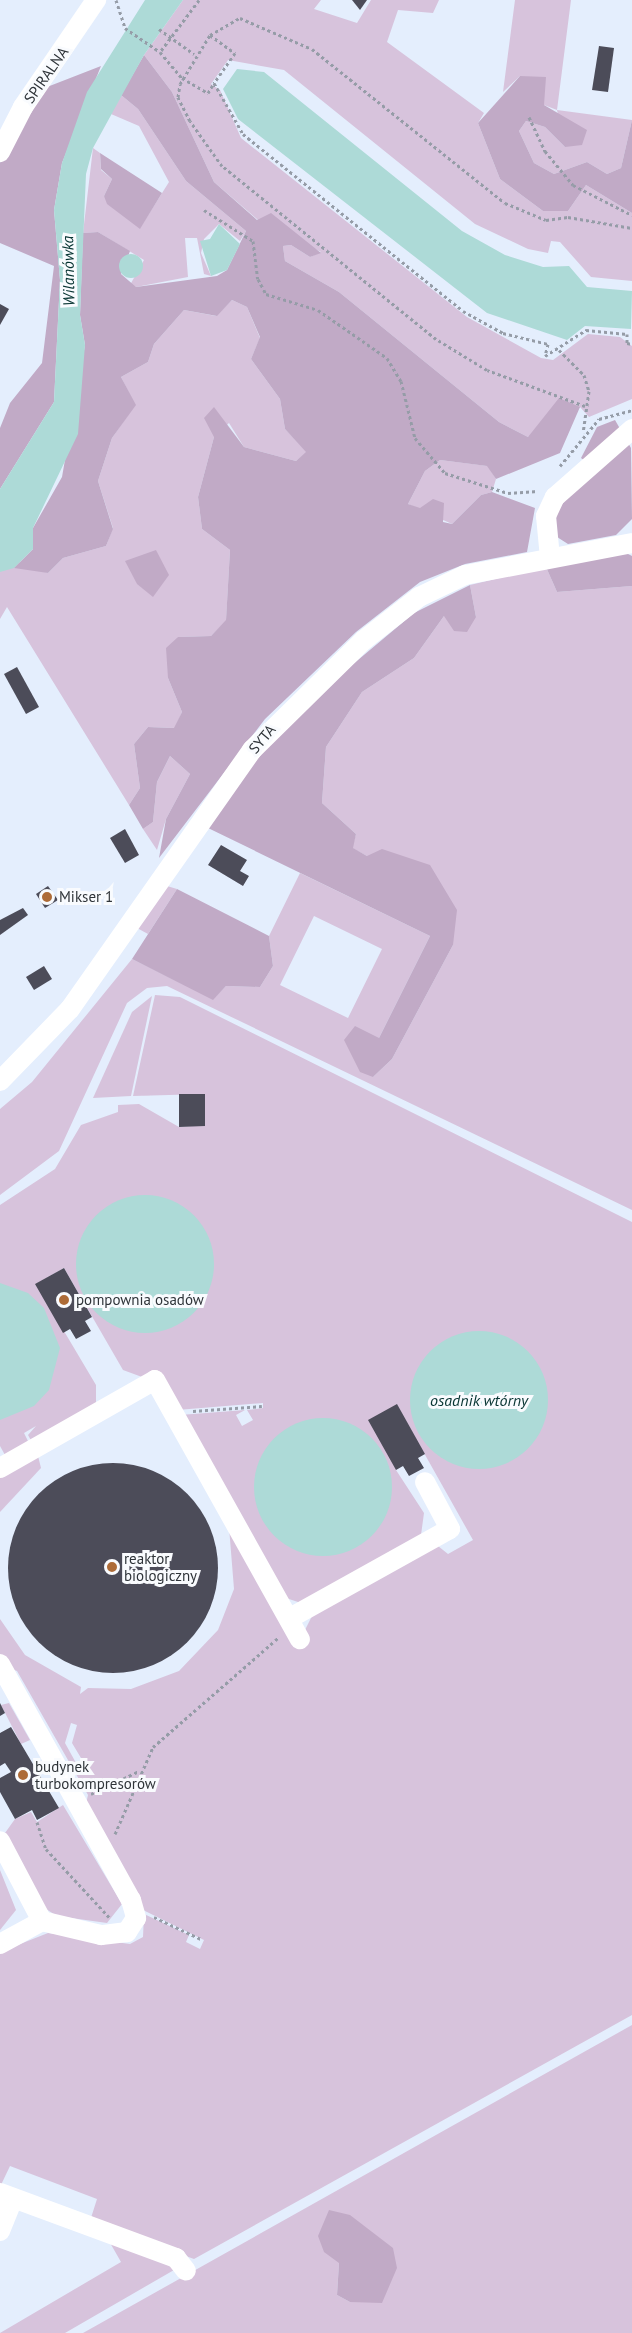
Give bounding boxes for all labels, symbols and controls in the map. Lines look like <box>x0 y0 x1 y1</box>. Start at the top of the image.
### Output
street label: SPIRALNA <box>20 43 72 107</box>
water label: Wilanówka <box>58 236 78 306</box>
street label: SYTA <box>245 721 279 757</box>
place label: Mikser 1 <box>59 888 113 906</box>
marker: Mikser 1 <box>40 890 54 904</box>
place label: pompownia osadów <box>76 1291 204 1309</box>
marker: pompownia osadów <box>57 1293 71 1307</box>
water label: osadnik wtórny <box>430 1390 528 1410</box>
place label: reaktor biologiczny <box>124 1549 197 1584</box>
marker: reaktor biologiczny <box>105 1560 119 1574</box>
place label: budynek turbokompresorów <box>35 1757 156 1792</box>
marker: budynek turbokompresorów <box>16 1768 30 1782</box>

